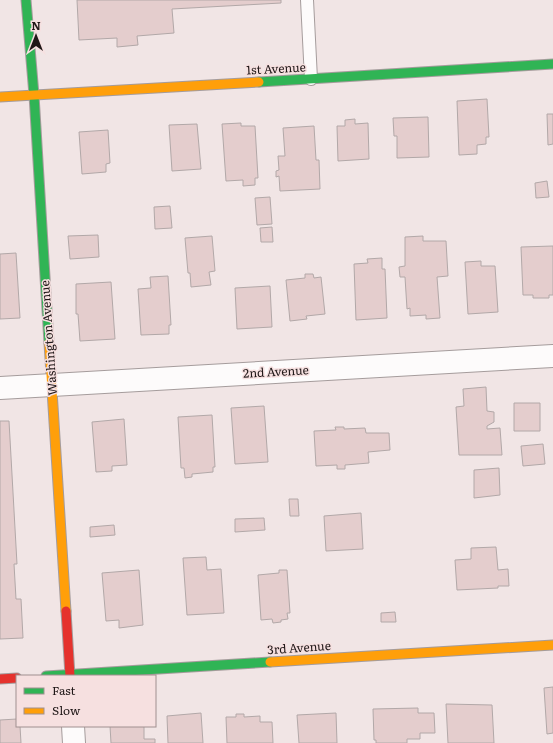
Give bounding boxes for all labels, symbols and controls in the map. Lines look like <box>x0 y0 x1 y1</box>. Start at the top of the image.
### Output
north arrow <box>16 16 56 56</box>
text: N <box>31 17 41 33</box>
street label: 1st Avenue <box>246 57 306 79</box>
street label: Washington Avenue <box>35 280 61 396</box>
street label: 2nd Avenue <box>243 360 309 382</box>
street label: 3rd Avenue <box>266 636 331 658</box>
legend <box>16 675 156 727</box>
text: Fast <box>52 681 76 699</box>
text: Slow <box>52 701 81 719</box>

